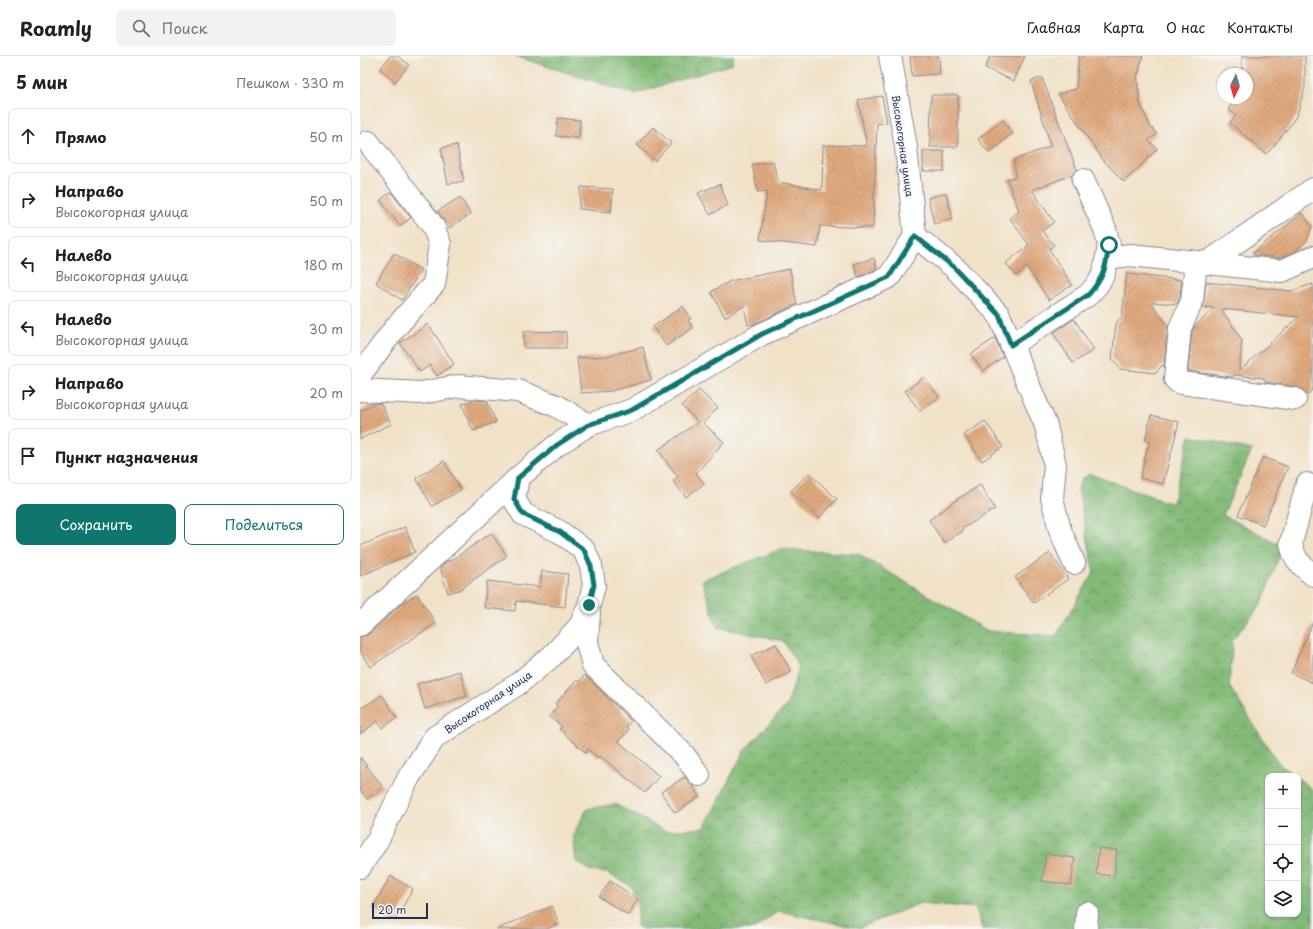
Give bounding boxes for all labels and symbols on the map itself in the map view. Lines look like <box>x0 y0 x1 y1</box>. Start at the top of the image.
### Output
north arrow <box>1217 68 1253 104</box>
street label: Высокогорная улица <box>889 94 918 198</box>
route start <box>1100 236 1118 254</box>
route end <box>580 596 598 614</box>
street label: Высокогорная улица <box>441 666 535 736</box>
scale bar <box>372 901 428 920</box>

